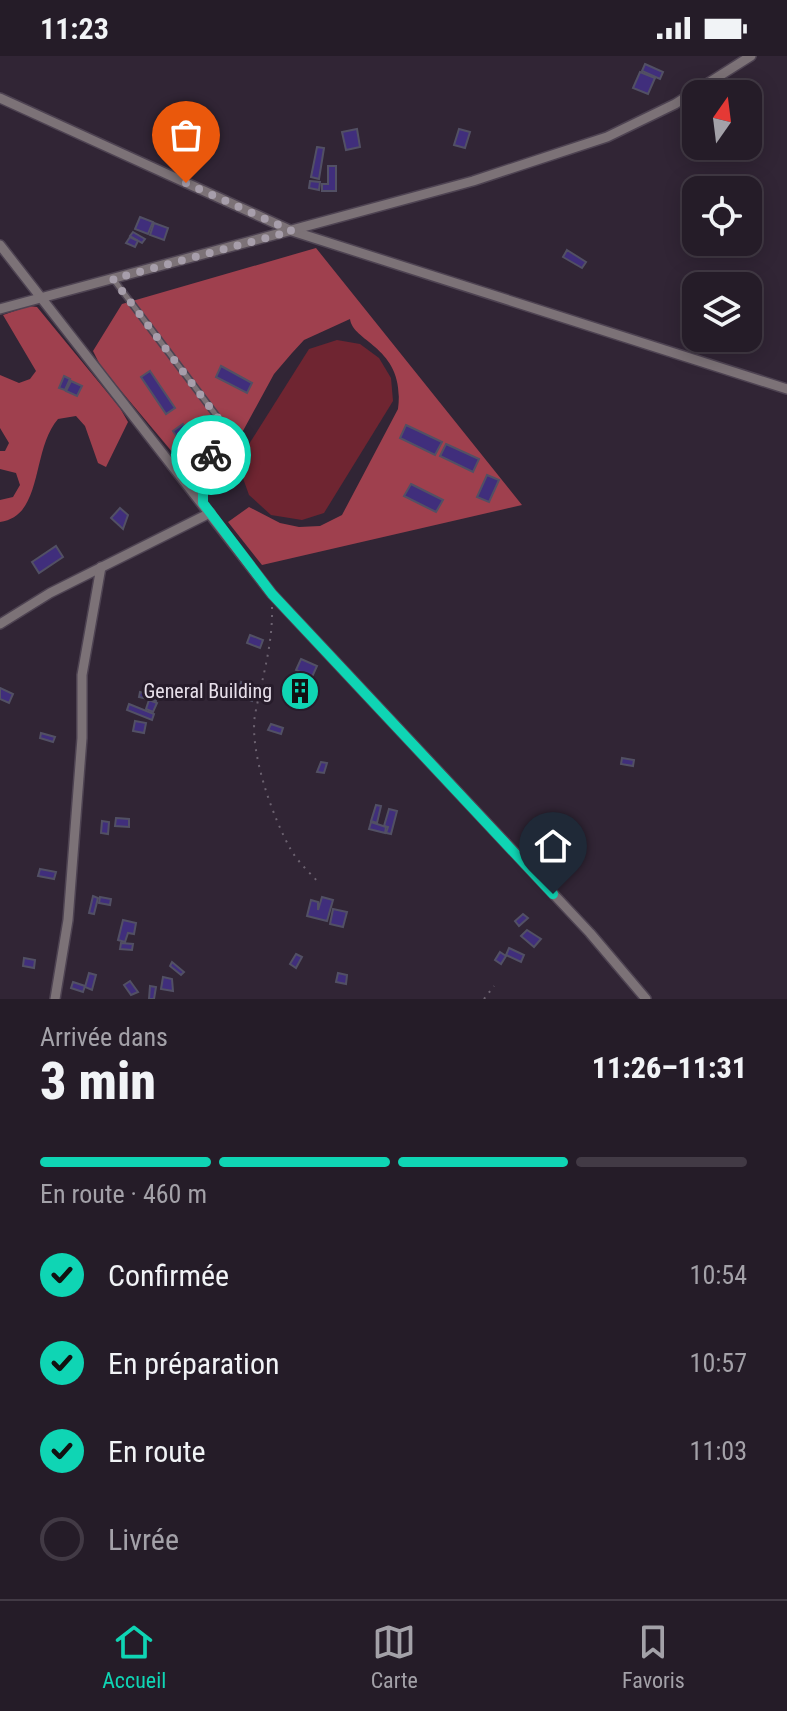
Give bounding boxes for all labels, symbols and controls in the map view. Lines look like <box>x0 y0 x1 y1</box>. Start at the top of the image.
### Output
text: 11:23 <box>40 11 109 46</box>
north arrow <box>682 80 762 160</box>
map controls <box>682 80 762 352</box>
pin <box>152 101 220 183</box>
icon: bag <box>164 113 208 157</box>
button: locate <box>682 176 762 256</box>
button: layers <box>682 272 762 352</box>
courier <box>171 415 251 495</box>
icon: bike <box>189 433 233 477</box>
building icon: General Building <box>279 670 321 712</box>
place label: General Building <box>143 679 272 703</box>
pin <box>519 812 587 894</box>
icon: home <box>531 824 575 868</box>
text: Arrivée dans <box>40 1022 168 1052</box>
text: 11:26–11:31 <box>592 1050 747 1085</box>
text: 3 min <box>40 1051 156 1112</box>
text: En route · 460 m <box>40 1179 207 1209</box>
icon: check <box>40 1253 84 1297</box>
text: Confirmée <box>108 1258 229 1293</box>
text: 10:54 <box>690 1260 747 1290</box>
icon: check <box>40 1341 84 1385</box>
text: En préparation <box>108 1346 280 1381</box>
text: 10:57 <box>690 1348 747 1378</box>
icon: check <box>40 1429 84 1473</box>
text: En route <box>108 1434 206 1469</box>
text: 11:03 <box>690 1436 747 1466</box>
text: Livrée <box>108 1522 179 1557</box>
tab: Accueil <box>102 1620 166 1693</box>
tab: Carte <box>371 1620 418 1693</box>
tab: Favoris <box>622 1620 685 1693</box>

